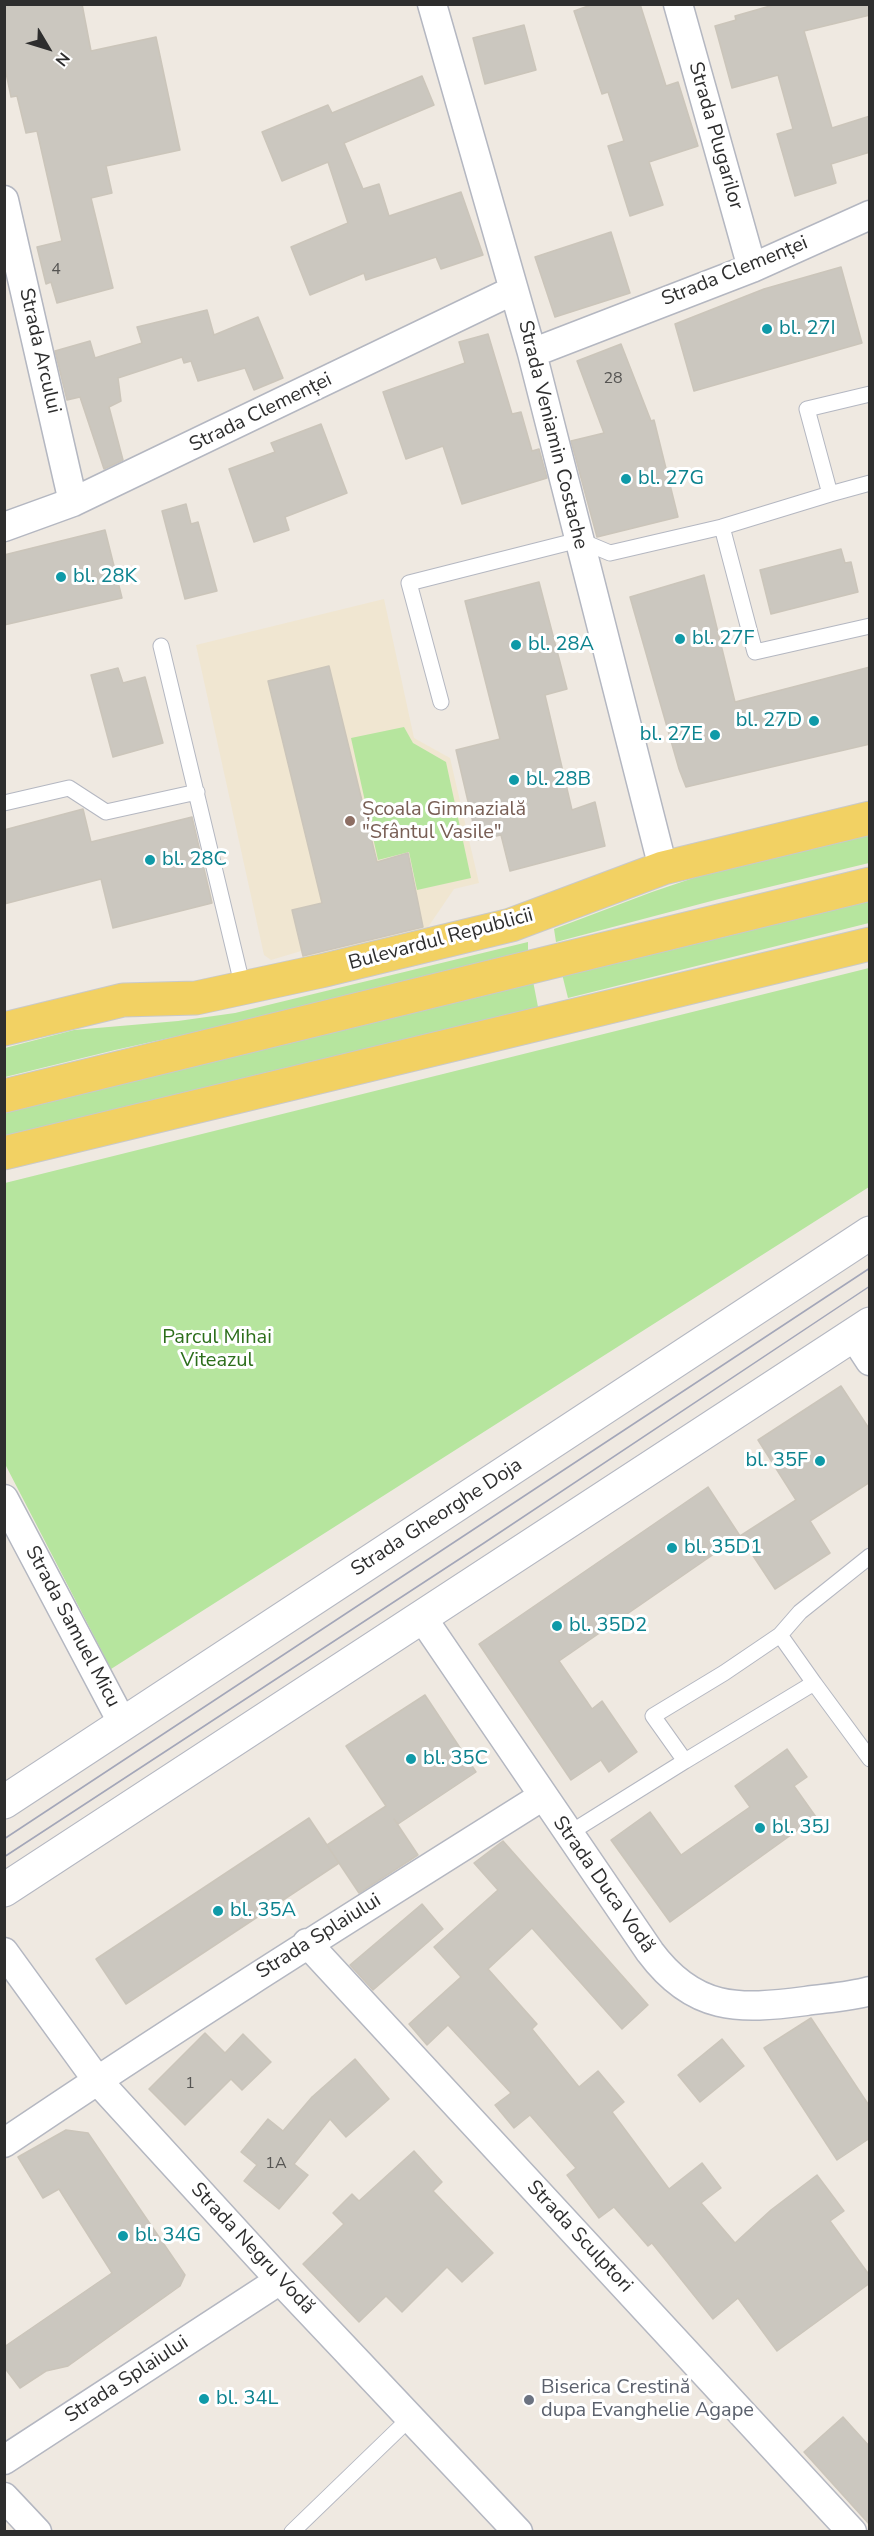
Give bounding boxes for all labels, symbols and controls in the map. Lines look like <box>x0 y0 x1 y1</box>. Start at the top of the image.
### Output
north arrow <box>18 18 78 78</box>
text: N <box>50 48 75 71</box>
street label: Strada Plugarilor <box>682 59 748 213</box>
street label: Strada Clemenței <box>658 232 812 312</box>
house number: 4 <box>51 260 61 280</box>
street label: Strada Arcului <box>13 286 65 416</box>
place label: bl. 27I <box>779 317 836 341</box>
street label: Strada Veniamin Costache <box>512 318 592 552</box>
marker: bl. 27I <box>760 322 774 336</box>
street label: Strada Clemenței <box>186 368 336 458</box>
house number: 28 <box>603 369 623 389</box>
place label: bl. 27G <box>638 467 704 491</box>
marker: bl. 27G <box>619 472 633 486</box>
place label: bl. 28K <box>73 565 137 589</box>
marker: bl. 28K <box>54 570 68 584</box>
place label: bl. 27F <box>692 627 754 651</box>
marker: bl. 27F <box>673 632 687 646</box>
place label: bl. 28A <box>528 633 594 657</box>
marker: bl. 28A <box>509 638 523 652</box>
place label: bl. 27D <box>736 709 802 733</box>
marker: bl. 27D <box>807 714 821 728</box>
place label: bl. 27E <box>640 723 703 747</box>
marker: bl. 27E <box>708 728 722 742</box>
place label: bl. 28B <box>526 768 591 792</box>
marker: bl. 28B <box>507 773 521 787</box>
place label: Școala Gimnazială "Sfântul Vasile" <box>362 798 526 845</box>
marker: Școala Gimnazială "Sfântul Vasile" <box>343 814 357 828</box>
place label: bl. 28C <box>162 848 227 872</box>
marker: bl. 28C <box>143 853 157 867</box>
street label: Bulevardul Republicii <box>346 904 536 976</box>
park label: Parcul Mihai Viteazul <box>162 1326 272 1373</box>
place label: bl. 35F <box>746 1449 808 1473</box>
street label: Strada Gheorghe Doja <box>347 1454 527 1582</box>
marker: bl. 35F <box>813 1454 827 1468</box>
place label: bl. 35D1 <box>684 1536 762 1560</box>
marker: bl. 35D1 <box>665 1541 679 1555</box>
street label: Strada Samuel Micu <box>19 1542 125 1712</box>
place label: bl. 35D2 <box>569 1614 647 1638</box>
marker: bl. 35D2 <box>550 1619 564 1633</box>
place label: bl. 35C <box>423 1747 488 1771</box>
marker: bl. 35C <box>404 1752 418 1766</box>
street label: Strada Duca Vodă <box>547 1812 659 1958</box>
place label: bl. 35J <box>772 1816 830 1840</box>
marker: bl. 35J <box>753 1821 767 1835</box>
street label: Strada Splaiului <box>252 1889 386 1985</box>
place label: bl. 35A <box>230 1899 296 1923</box>
marker: bl. 35A <box>211 1904 225 1918</box>
house number: 1 <box>185 2074 195 2094</box>
house number: 1A <box>265 2154 287 2174</box>
street label: Strada Sculptori <box>521 2176 637 2298</box>
street label: Strada Negru Vodă <box>185 2178 319 2320</box>
place label: bl. 34G <box>135 2224 201 2248</box>
marker: bl. 34G <box>116 2229 130 2243</box>
street label: Strada Splaiului <box>61 2331 193 2429</box>
place label: Biserica Crestină dupa Evanghelie Agape <box>541 2376 754 2423</box>
place label: bl. 34L <box>216 2387 278 2411</box>
marker: bl. 34L <box>197 2392 211 2406</box>
marker: Biserica Crestină dupa Evanghelie Agape <box>522 2393 536 2407</box>

